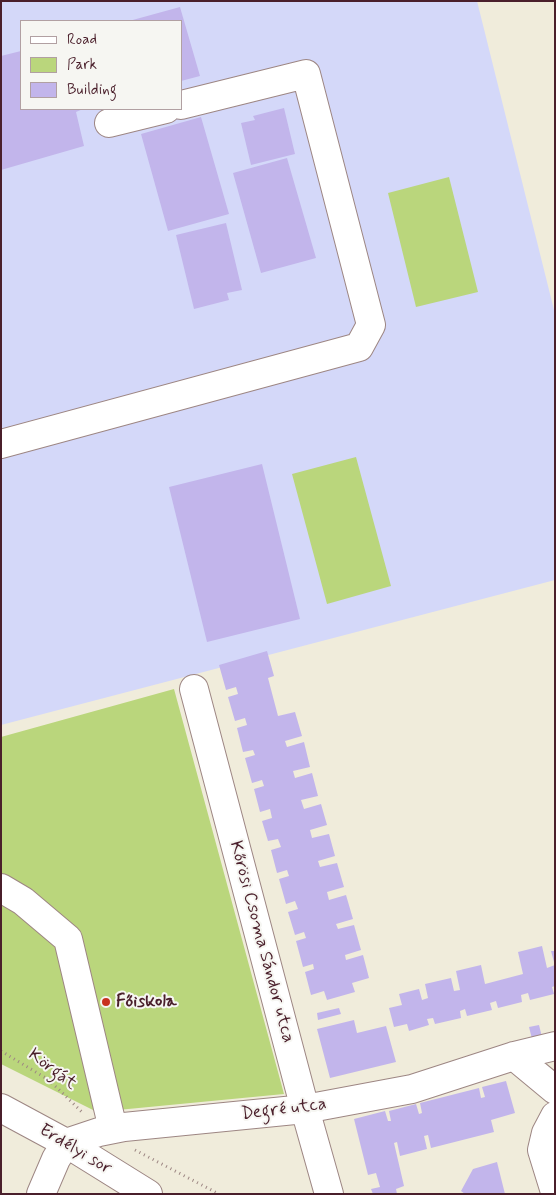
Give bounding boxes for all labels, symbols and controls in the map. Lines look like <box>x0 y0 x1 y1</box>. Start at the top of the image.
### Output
legend <box>20 20 182 110</box>
text: Road <box>67 30 97 50</box>
text: Park <box>67 55 97 75</box>
text: Building <box>67 80 117 100</box>
street label: Kőrösi Csoma Sándor utca <box>224 839 298 1045</box>
place label: Főiskola <box>116 991 177 1013</box>
marker: Főiskola <box>100 996 112 1008</box>
street label: Körgát <box>23 1045 81 1095</box>
street label: Degré utca <box>240 1094 328 1126</box>
street label: Erdélyi sor <box>35 1120 115 1180</box>

